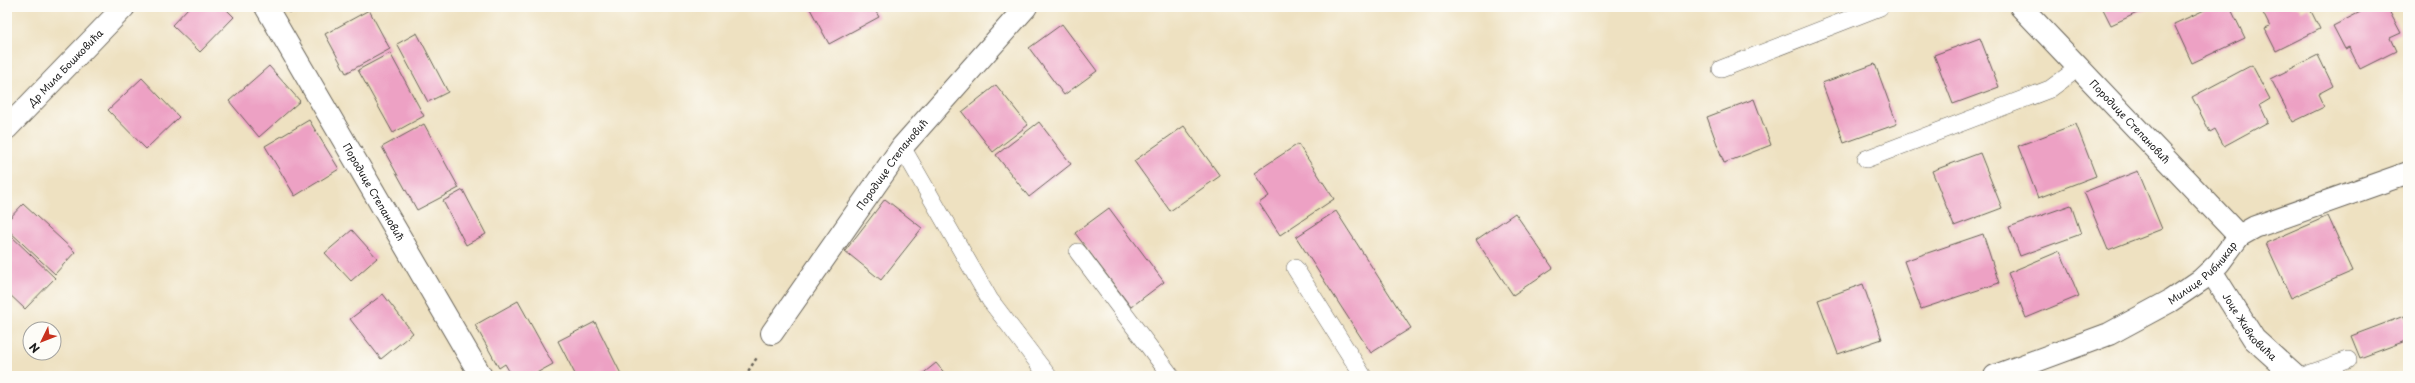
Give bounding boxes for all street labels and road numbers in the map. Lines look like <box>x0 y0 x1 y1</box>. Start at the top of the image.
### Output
street label: Др Мила Бошковића <box>23 25 106 110</box>
street label: Породице Степановић <box>2087 76 2174 166</box>
street label: Породице Степановић <box>852 115 931 213</box>
street label: Породице Степановић <box>340 140 409 243</box>
street label: Милице Рибникар <box>2164 238 2240 308</box>
street label: Јоце Живковића <box>2220 290 2281 364</box>

